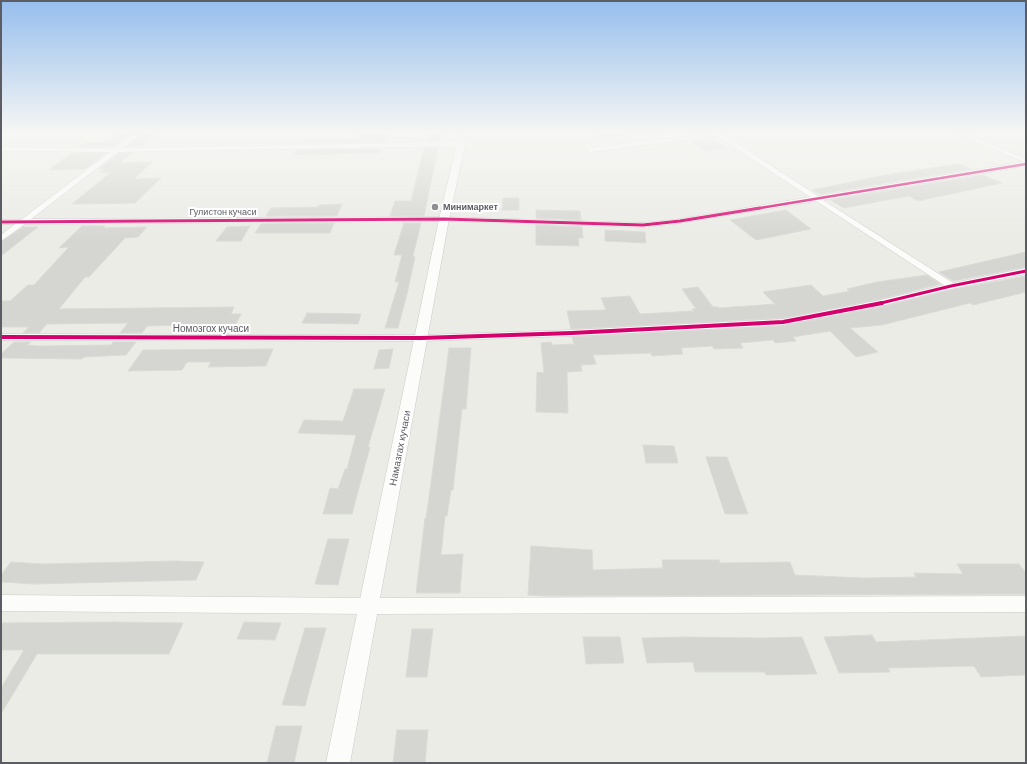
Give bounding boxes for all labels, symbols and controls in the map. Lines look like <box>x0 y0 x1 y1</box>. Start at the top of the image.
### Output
marker: Минимаркет <box>430 202 440 212</box>
place label: Минимаркет <box>443 202 498 212</box>
street label: Гулистон кучаси <box>190 207 256 217</box>
street label: Номозгох кучаси <box>173 323 249 335</box>
street label: Намазгах кучаси <box>387 409 413 487</box>

